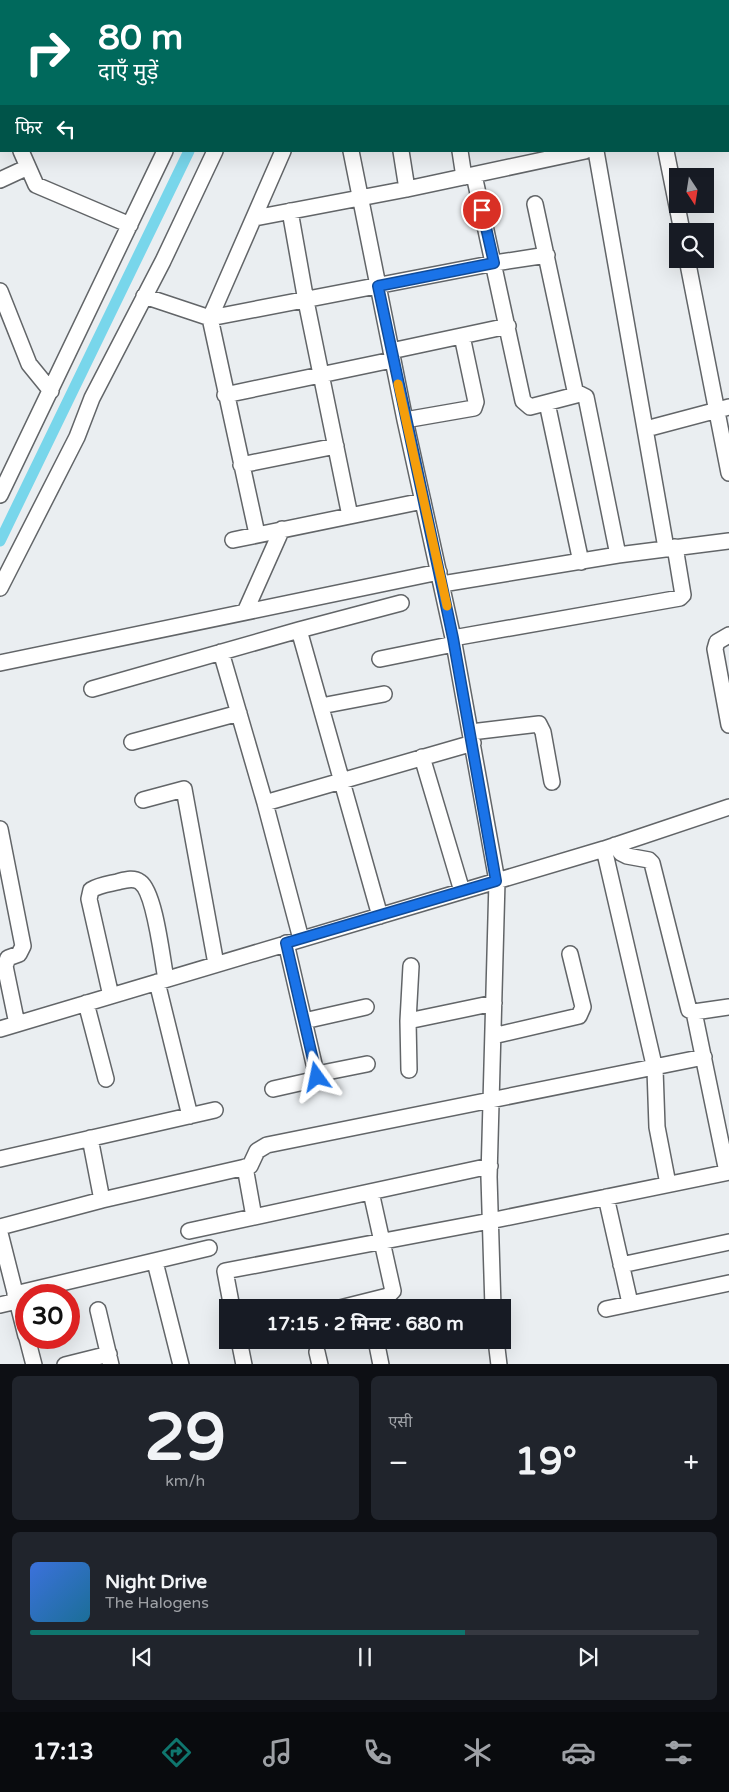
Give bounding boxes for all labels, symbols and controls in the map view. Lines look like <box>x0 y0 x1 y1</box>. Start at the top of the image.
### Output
text: 80 m <box>98 17 183 59</box>
icon: right <box>15 20 80 85</box>
text: दाएँ मुड़ें <box>98 59 158 85</box>
icon: left <box>52 115 80 143</box>
text: फिर <box>15 117 42 139</box>
north arrow <box>669 168 714 212</box>
map controls <box>669 168 714 268</box>
pin <box>461 189 503 231</box>
icon: arrive <box>468 196 496 224</box>
button: search <box>669 223 714 268</box>
position arrow <box>290 1050 342 1102</box>
speed limit sign: 30 <box>15 1284 80 1349</box>
text: 17:15 · 2 मिनट · 680 m <box>266 1313 464 1335</box>
text: 29 <box>144 1399 226 1478</box>
text: एसी <box>389 1412 412 1432</box>
text: 19° <box>515 1439 577 1485</box>
text: − <box>389 1446 408 1480</box>
text: + <box>683 1446 699 1480</box>
text: km/h <box>165 1471 205 1491</box>
text: Night Drive <box>105 1571 207 1593</box>
text: The Halogens <box>105 1593 209 1613</box>
icon: previous <box>128 1643 156 1671</box>
icon: pause <box>351 1643 379 1671</box>
icon: next <box>574 1643 602 1671</box>
icon: directions <box>159 1735 194 1770</box>
icon: music <box>260 1735 295 1770</box>
icon: phone <box>360 1735 395 1770</box>
icon: climate <box>460 1735 495 1770</box>
icon: car <box>561 1735 596 1770</box>
icon: filters <box>661 1735 696 1770</box>
text: 17:13 <box>33 1739 94 1765</box>

